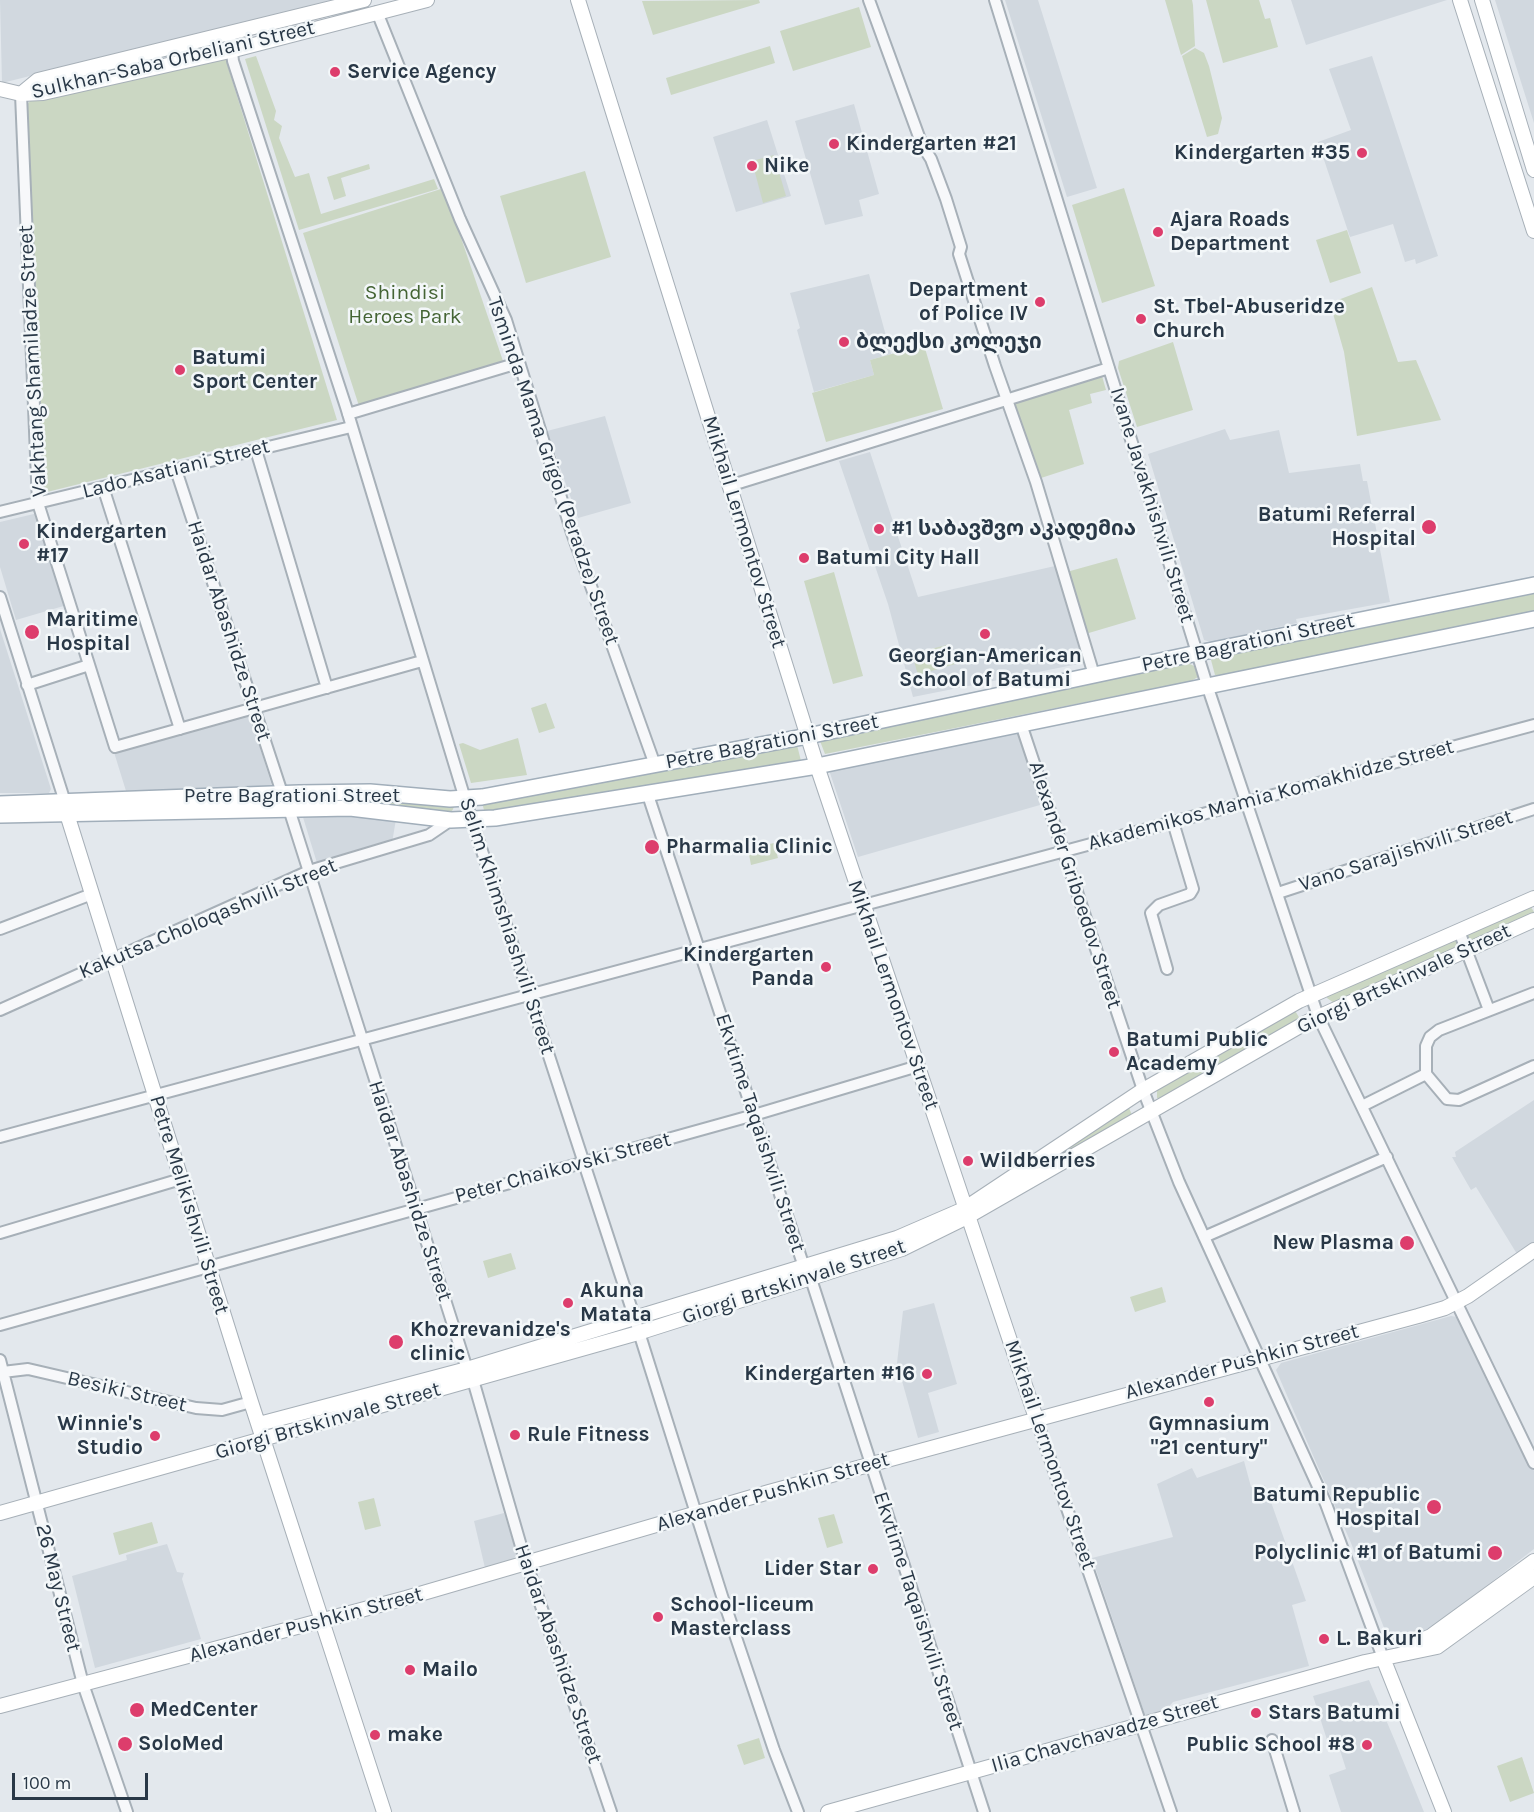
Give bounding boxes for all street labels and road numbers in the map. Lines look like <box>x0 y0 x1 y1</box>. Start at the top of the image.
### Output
street label: Sulkhan-Saba Orbeliani Street <box>29 15 317 105</box>
street label: Vakhtang Shamiladze Street <box>13 224 53 498</box>
street label: Tsminda Mama Grigol (Peradze) Street <box>481 294 625 648</box>
street label: Ivane Javakhishvili Street <box>1104 384 1200 626</box>
street label: Mikhail Lermontov Street <box>697 413 791 651</box>
street label: Lado Asatiani Street <box>80 434 272 504</box>
street label: Haidar Abashidze Street <box>181 518 277 744</box>
street label: Petre Bagrationi Street <box>1140 608 1356 678</box>
street label: Petre Bagrationi Street <box>663 709 881 775</box>
street label: Akademikos Mamia Komakhidze Street <box>1085 734 1457 856</box>
street label: Alexander Griboedov Street <box>1023 758 1127 1012</box>
street label: Petre Bagrationi Street <box>184 783 400 809</box>
street label: Selim Khimshiashvili Street <box>454 794 560 1058</box>
street label: Vano Sarajishvili Street <box>1296 805 1516 897</box>
street label: Kakutsa Choloqashvili Street <box>75 853 341 985</box>
street label: Mikhail Lermontov Street <box>842 877 944 1113</box>
street label: Giorgi Brtskinvale Street <box>1293 918 1515 1040</box>
street label: Ekvtime Taqaishvili Street <box>709 1011 811 1255</box>
street label: Haidar Abashidze Street <box>362 1078 458 1304</box>
street label: Petre Melikishvili Street <box>144 1092 234 1318</box>
street label: Peter Chaikovski Street <box>452 1127 674 1209</box>
street label: Giorgi Brtskinvale Street <box>679 1234 909 1330</box>
street label: Alexander Pushkin Street <box>1122 1319 1362 1405</box>
street label: Mikhail Lermontov Street <box>999 1337 1101 1573</box>
street label: Besiki Street <box>65 1366 189 1418</box>
street label: Giorgi Brtskinvale Street <box>212 1377 444 1465</box>
street label: Alexander Pushkin Street <box>654 1447 892 1537</box>
street label: Ekvtime Taqaishvili Street <box>867 1489 969 1733</box>
street label: 26 May Street <box>30 1521 86 1655</box>
street label: Haidar Abashidze Street <box>509 1541 607 1767</box>
street label: Alexander Pushkin Street <box>186 1582 426 1668</box>
street label: Ilia Chavchavadze Street <box>988 1689 1222 1779</box>

